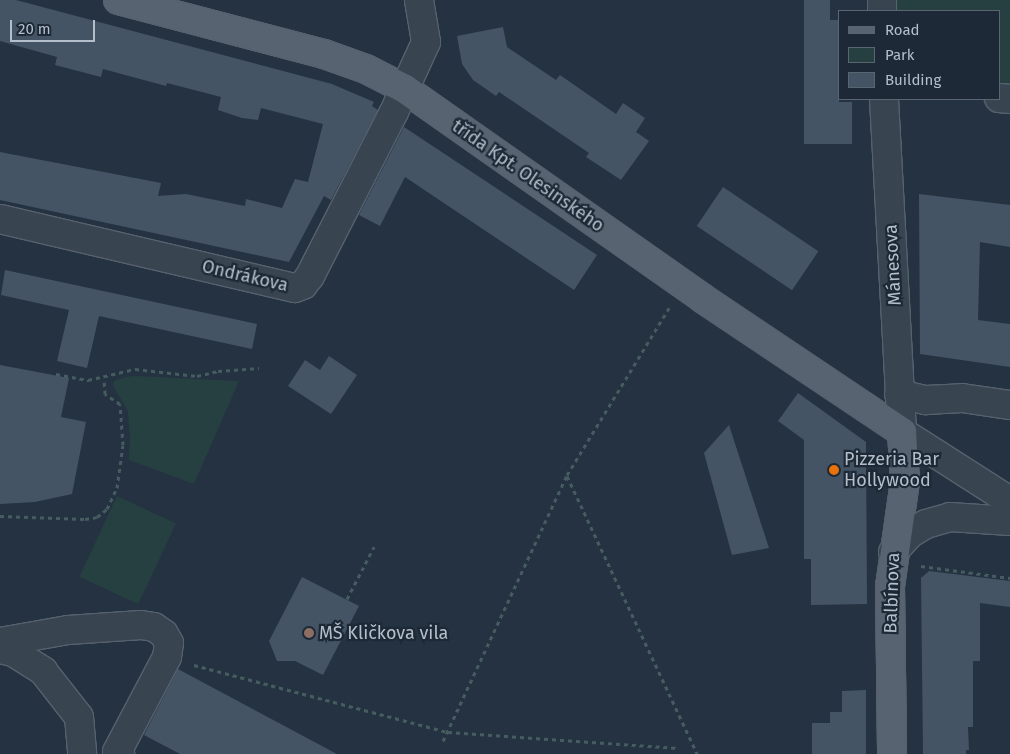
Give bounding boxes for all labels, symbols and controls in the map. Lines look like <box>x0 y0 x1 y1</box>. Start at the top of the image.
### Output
scale bar <box>12 10 98 42</box>
legend <box>838 10 1000 100</box>
text: 20 m <box>18 20 51 38</box>
text: Road <box>885 21 920 39</box>
text: Park <box>885 46 915 64</box>
text: Building <box>885 71 941 89</box>
street label: třída Kpt. Olesinského <box>448 115 608 237</box>
street label: Mánesova <box>880 224 906 306</box>
street label: Ondrákova <box>200 256 290 296</box>
place label: Pizzeria Bar Hollywood <box>844 449 939 492</box>
marker: Pizzeria Bar Hollywood <box>828 464 840 476</box>
street label: Balbínova <box>880 552 904 634</box>
place label: MŠ Kličkova vila <box>319 622 448 644</box>
marker: MŠ Kličkova vila <box>303 627 315 639</box>

